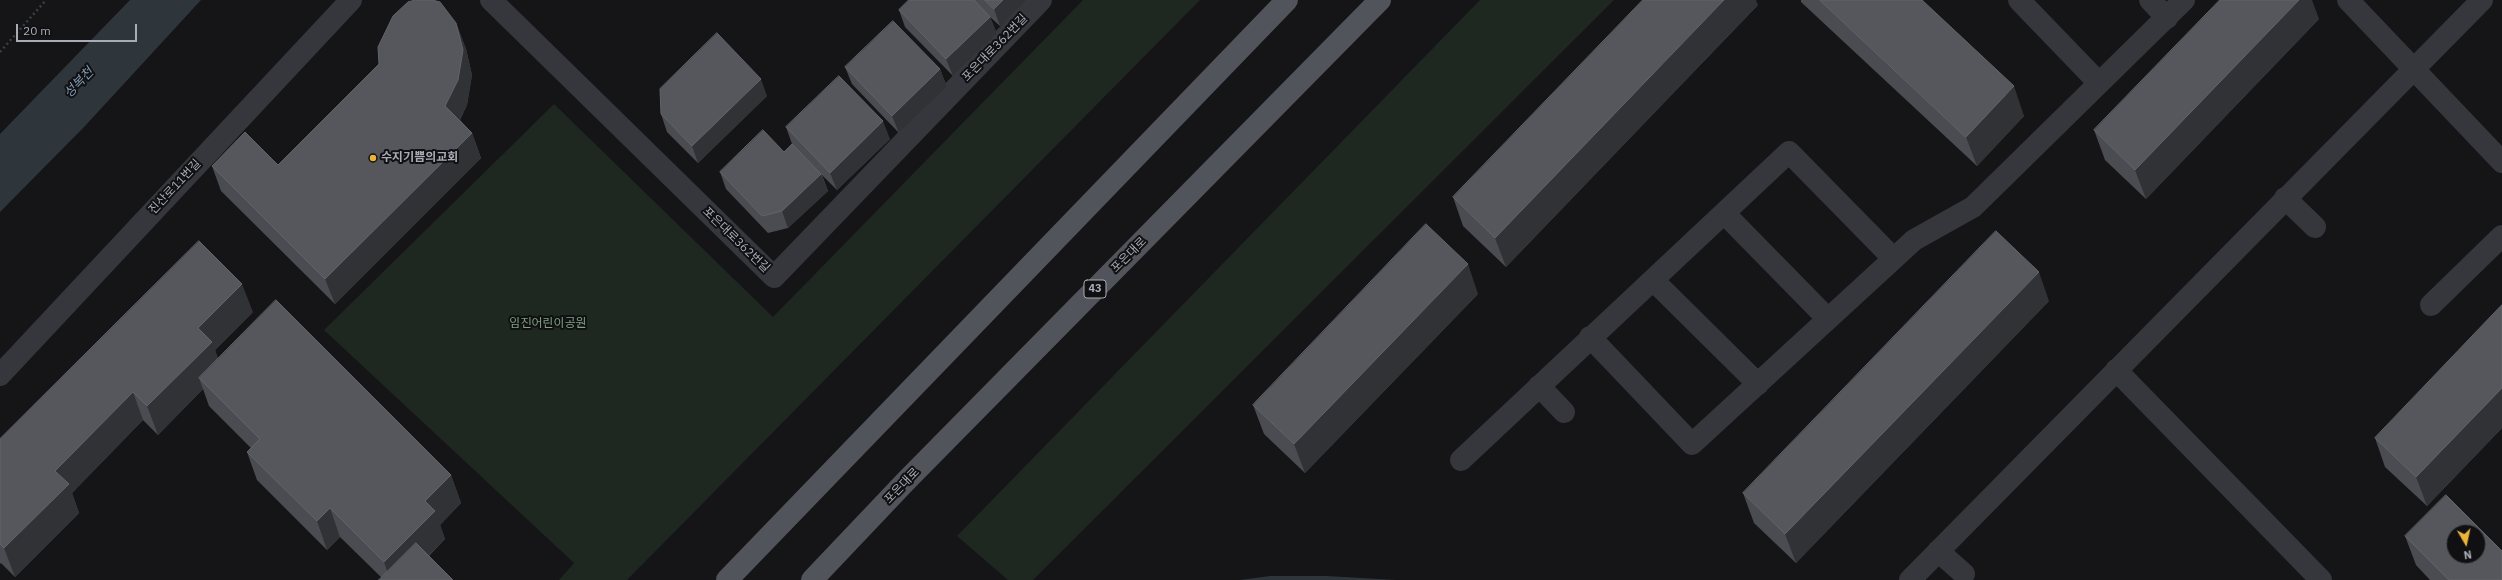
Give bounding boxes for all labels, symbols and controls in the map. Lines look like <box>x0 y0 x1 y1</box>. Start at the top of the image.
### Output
street label: 포은대로362번길 <box>959 11 1031 85</box>
scale bar <box>18 16 139 42</box>
text: 20 m <box>23 23 51 38</box>
water label: 성복천 <box>61 65 97 101</box>
place label: 수지기쁨의교회 <box>381 151 458 165</box>
marker: 수지기쁨의교회 <box>368 153 378 163</box>
street label: 진산로11번길 <box>146 157 204 217</box>
street label: 포은대로362번길 <box>699 204 773 276</box>
street label: 포은대로 <box>1108 234 1150 276</box>
road number: 43 <box>1084 280 1106 298</box>
park label: 임진어린이공원 <box>509 317 587 331</box>
street label: 포은대로 <box>881 465 923 507</box>
north arrow <box>2446 524 2486 564</box>
text: N <box>2463 547 2473 562</box>

